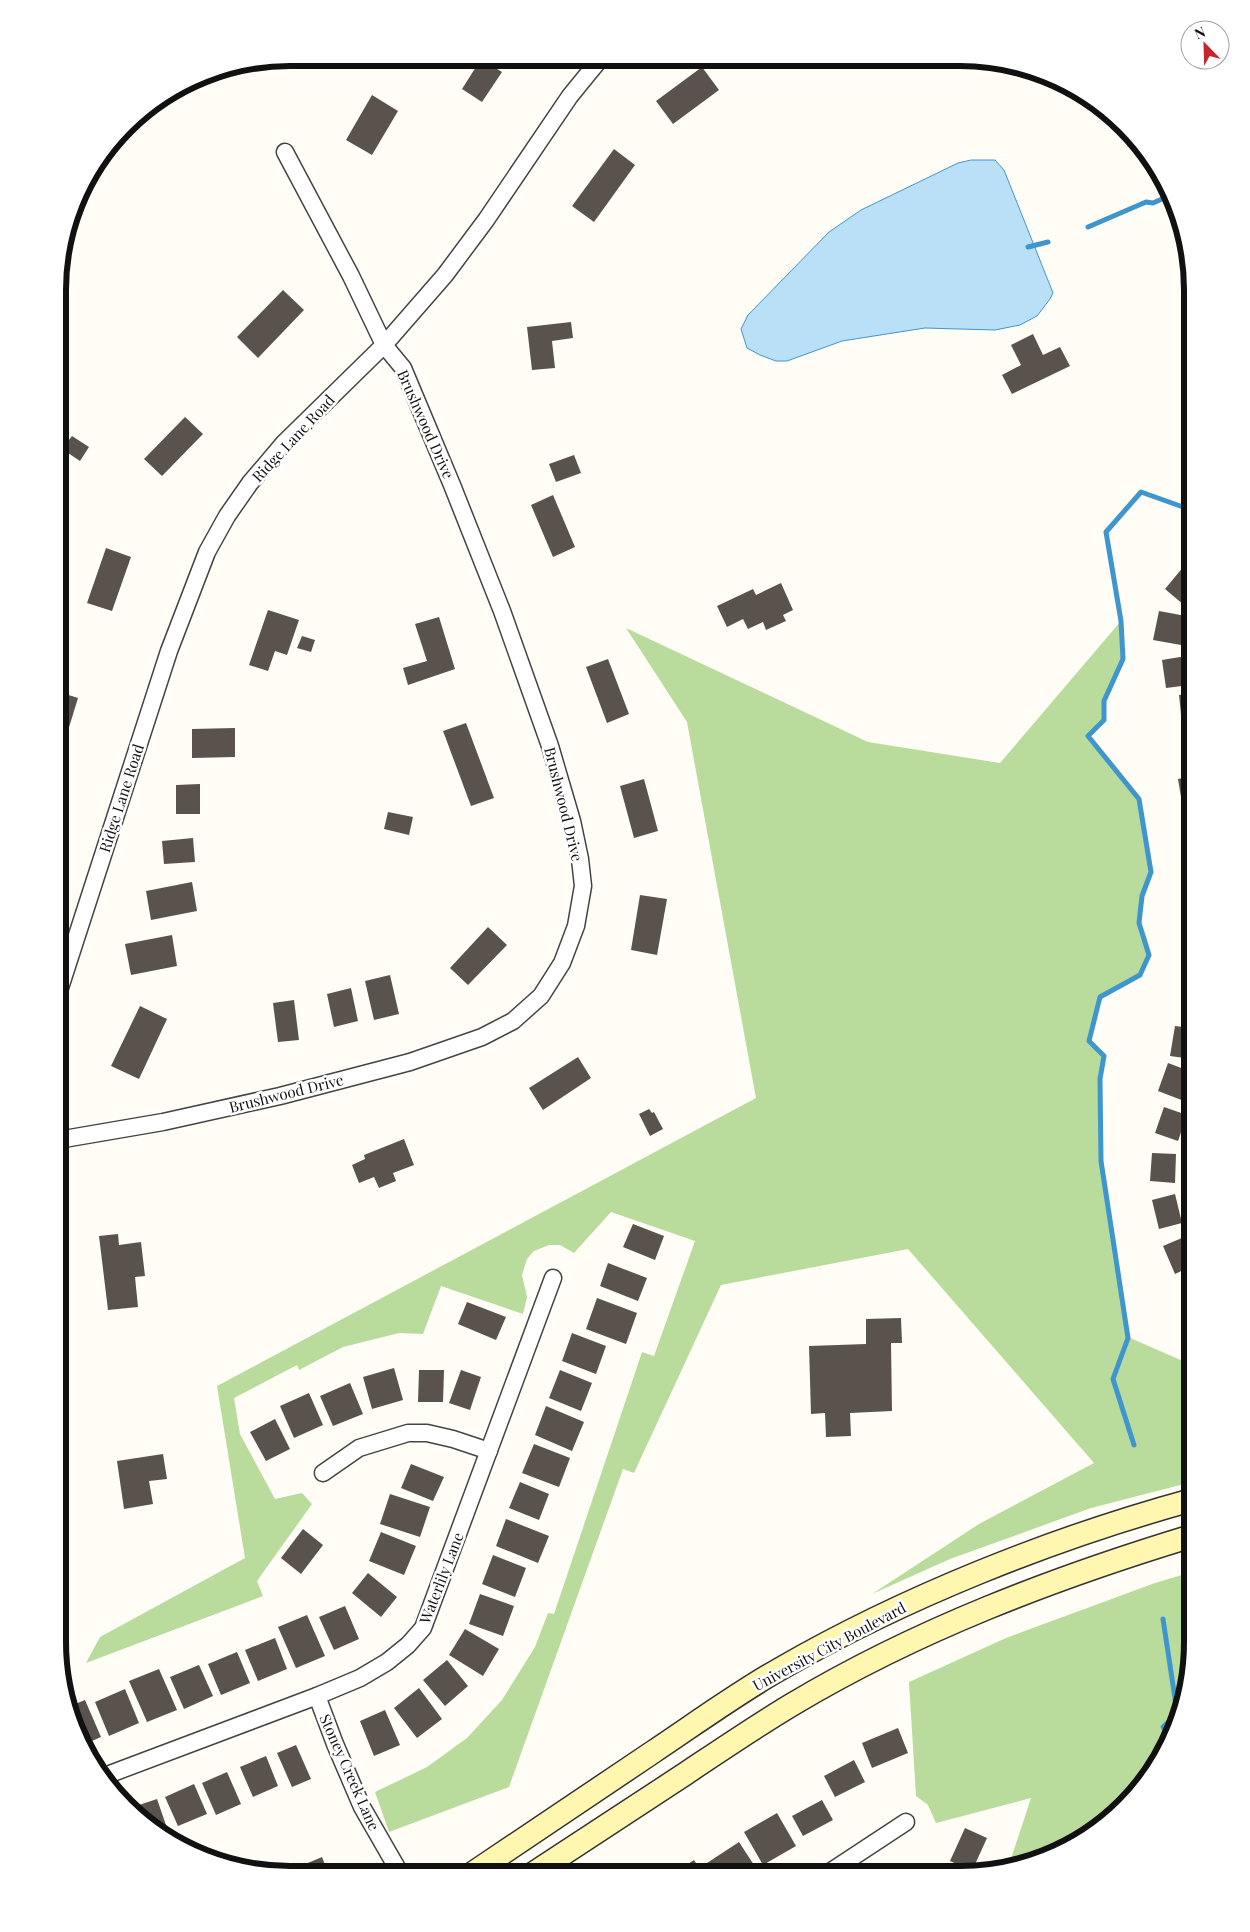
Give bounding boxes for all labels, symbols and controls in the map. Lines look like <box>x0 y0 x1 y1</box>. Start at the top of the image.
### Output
north arrow <box>1180 20 1230 70</box>
text: N <box>1191 22 1208 43</box>
street label: Brushwood Drive <box>393 366 459 482</box>
street label: Ridge Lane Road <box>247 390 339 486</box>
street label: Ridge Lane Road <box>94 741 148 855</box>
street label: Brushwood Drive <box>540 745 588 863</box>
street label: Brushwood Drive <box>227 1069 345 1117</box>
street label: Waterlily Lane <box>414 1529 468 1627</box>
street label: University City Boulevard <box>749 1597 909 1695</box>
street label: Stoney Creek Lane <box>315 1711 385 1833</box>

